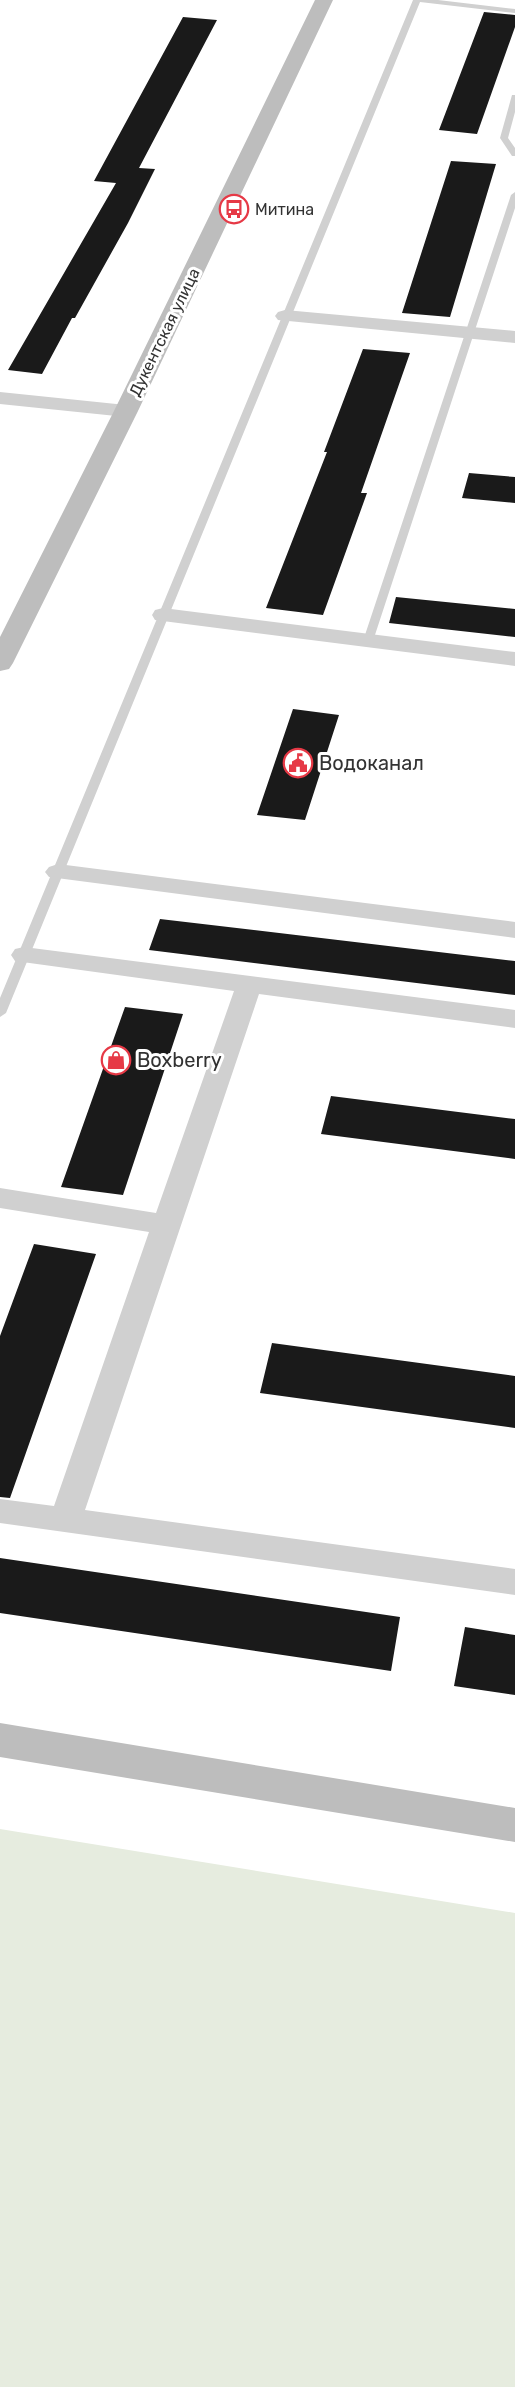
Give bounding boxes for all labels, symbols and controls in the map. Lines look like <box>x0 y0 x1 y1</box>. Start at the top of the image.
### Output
bus stop icon: Митина <box>218 193 250 225</box>
place label: Митина <box>255 200 314 219</box>
street label: Дукентская улица <box>125 265 204 399</box>
public building icon: Водоканал <box>282 747 314 779</box>
place label: Водоканал <box>319 751 424 775</box>
shop icon: Boxberry <box>100 1044 132 1076</box>
place label: Boxberry <box>137 1048 222 1072</box>

